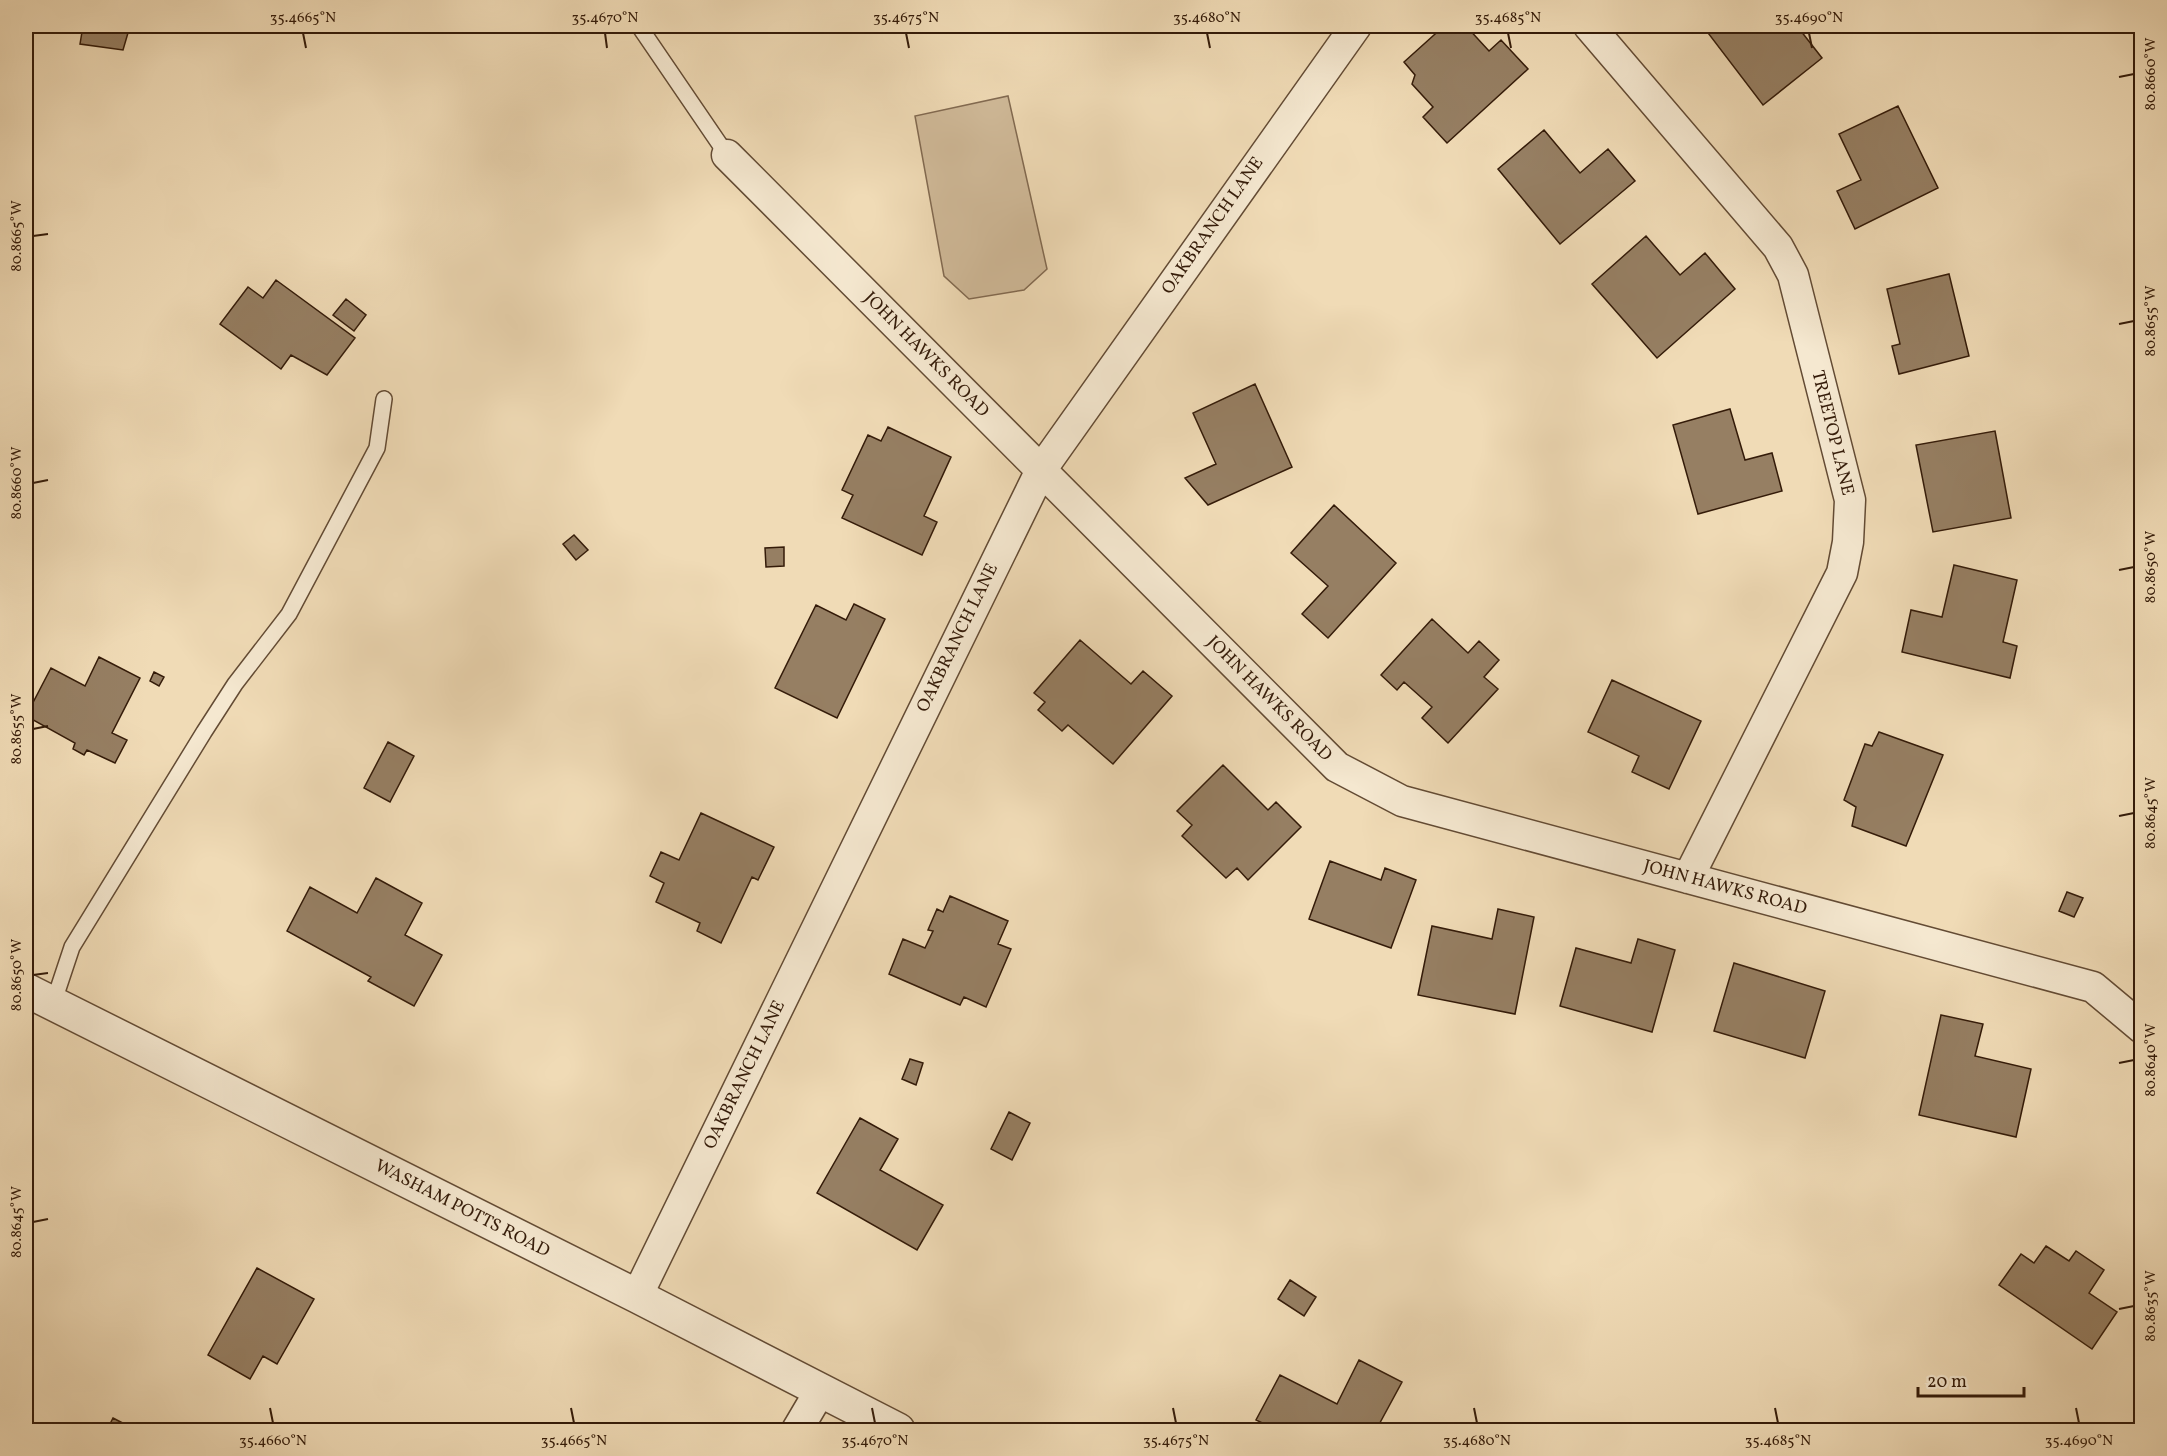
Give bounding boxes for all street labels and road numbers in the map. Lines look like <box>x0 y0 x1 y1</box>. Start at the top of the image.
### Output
street label: OAKBRANCH LANE <box>1156 152 1270 300</box>
street label: JOHN HAWKS ROAD <box>858 287 994 423</box>
street label: TREETOP LANE <box>1804 368 1860 498</box>
street label: OAKBRANCH LANE <box>911 559 1005 717</box>
street label: JOHN HAWKS ROAD <box>1201 631 1337 767</box>
street label: JOHN HAWKS ROAD <box>1640 854 1810 922</box>
street label: OAKBRANCH LANE <box>698 996 792 1154</box>
street label: WASHAM POTTS ROAD <box>370 1154 554 1264</box>

